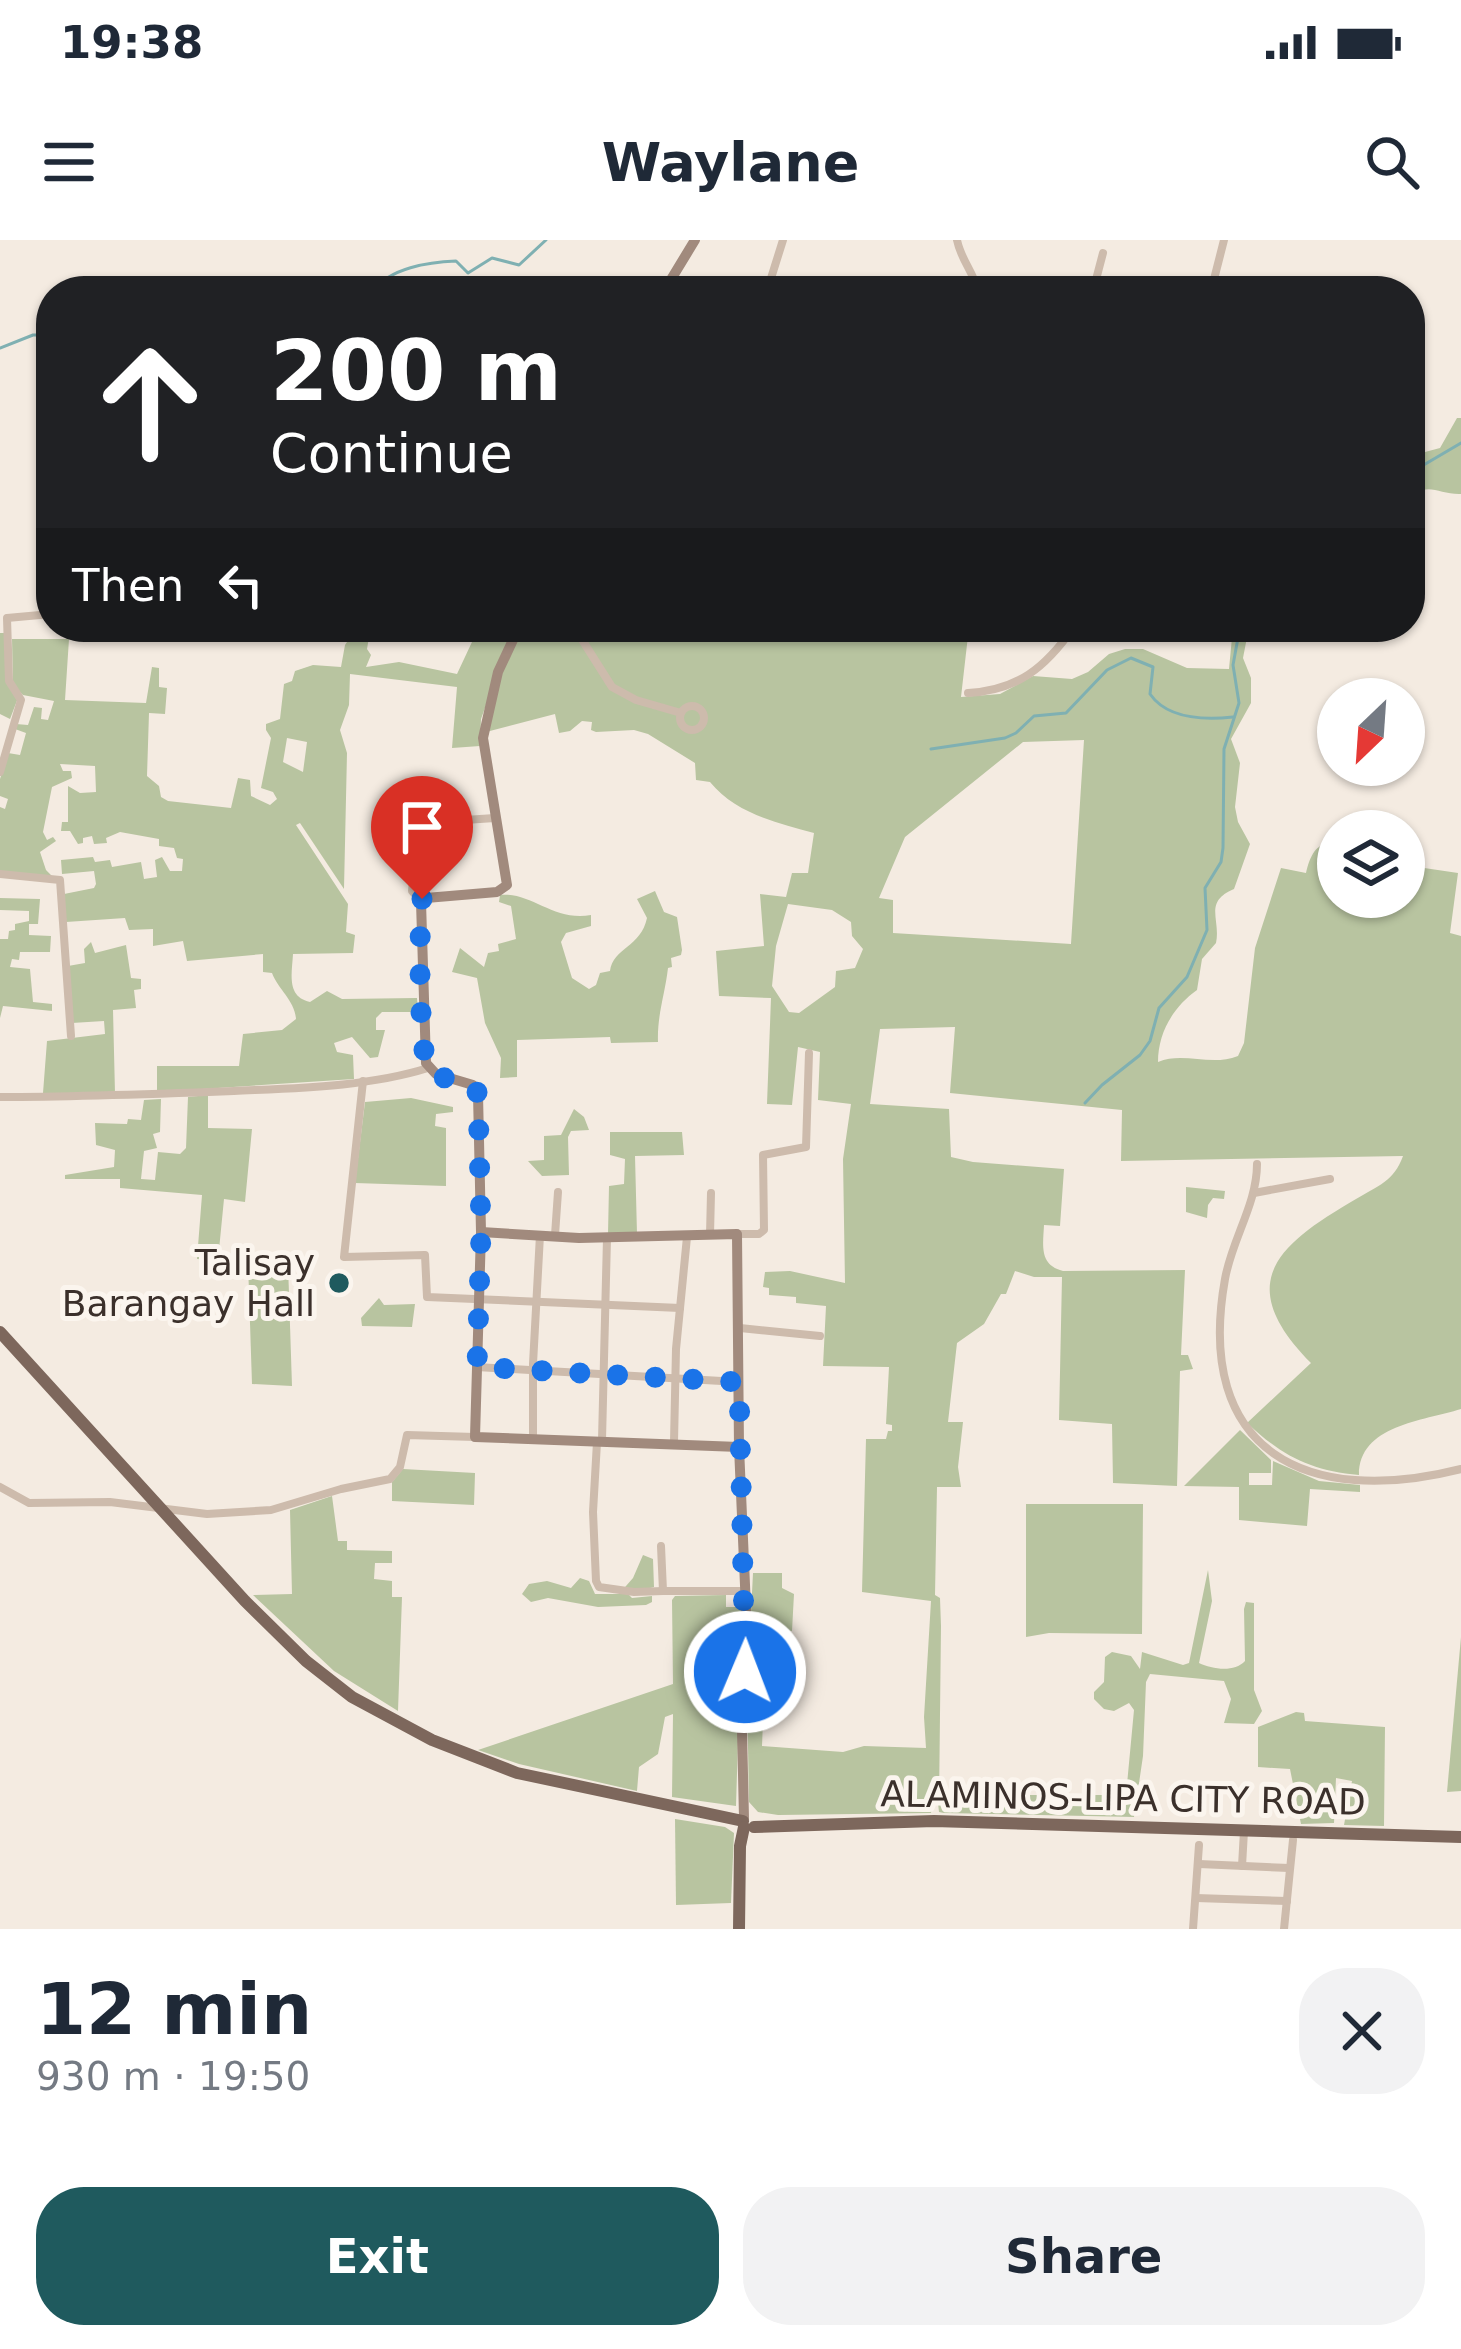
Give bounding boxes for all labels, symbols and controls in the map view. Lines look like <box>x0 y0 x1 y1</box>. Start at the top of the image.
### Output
text: 19:38 <box>60 16 203 69</box>
icon: menu <box>36 129 102 195</box>
icon: search <box>1359 129 1425 195</box>
text: Waylane <box>602 131 859 194</box>
text: 200 m <box>270 322 562 420</box>
icon: ahead <box>72 324 228 480</box>
text: Continue <box>270 422 513 485</box>
icon: left <box>208 552 274 618</box>
text: Then <box>72 559 184 612</box>
north arrow <box>1317 678 1425 786</box>
map controls <box>1317 678 1425 918</box>
pin <box>371 776 473 899</box>
icon: arrive <box>389 794 455 860</box>
button: layers <box>1317 810 1425 918</box>
place label: Talisay Barangay Hall <box>62 1242 315 1324</box>
marker: Talisay Barangay Hall <box>326 1270 352 1296</box>
position arrow <box>682 1609 808 1735</box>
street label: ALAMINOS-LIPA CITY ROAD <box>880 1773 1366 1823</box>
text: 12 min <box>36 1967 312 2051</box>
button: close <box>1299 1968 1425 2094</box>
text: 930 m · 19:50 <box>36 2054 310 2099</box>
button: Exit <box>36 2187 719 2325</box>
button: Share <box>743 2187 1425 2325</box>

